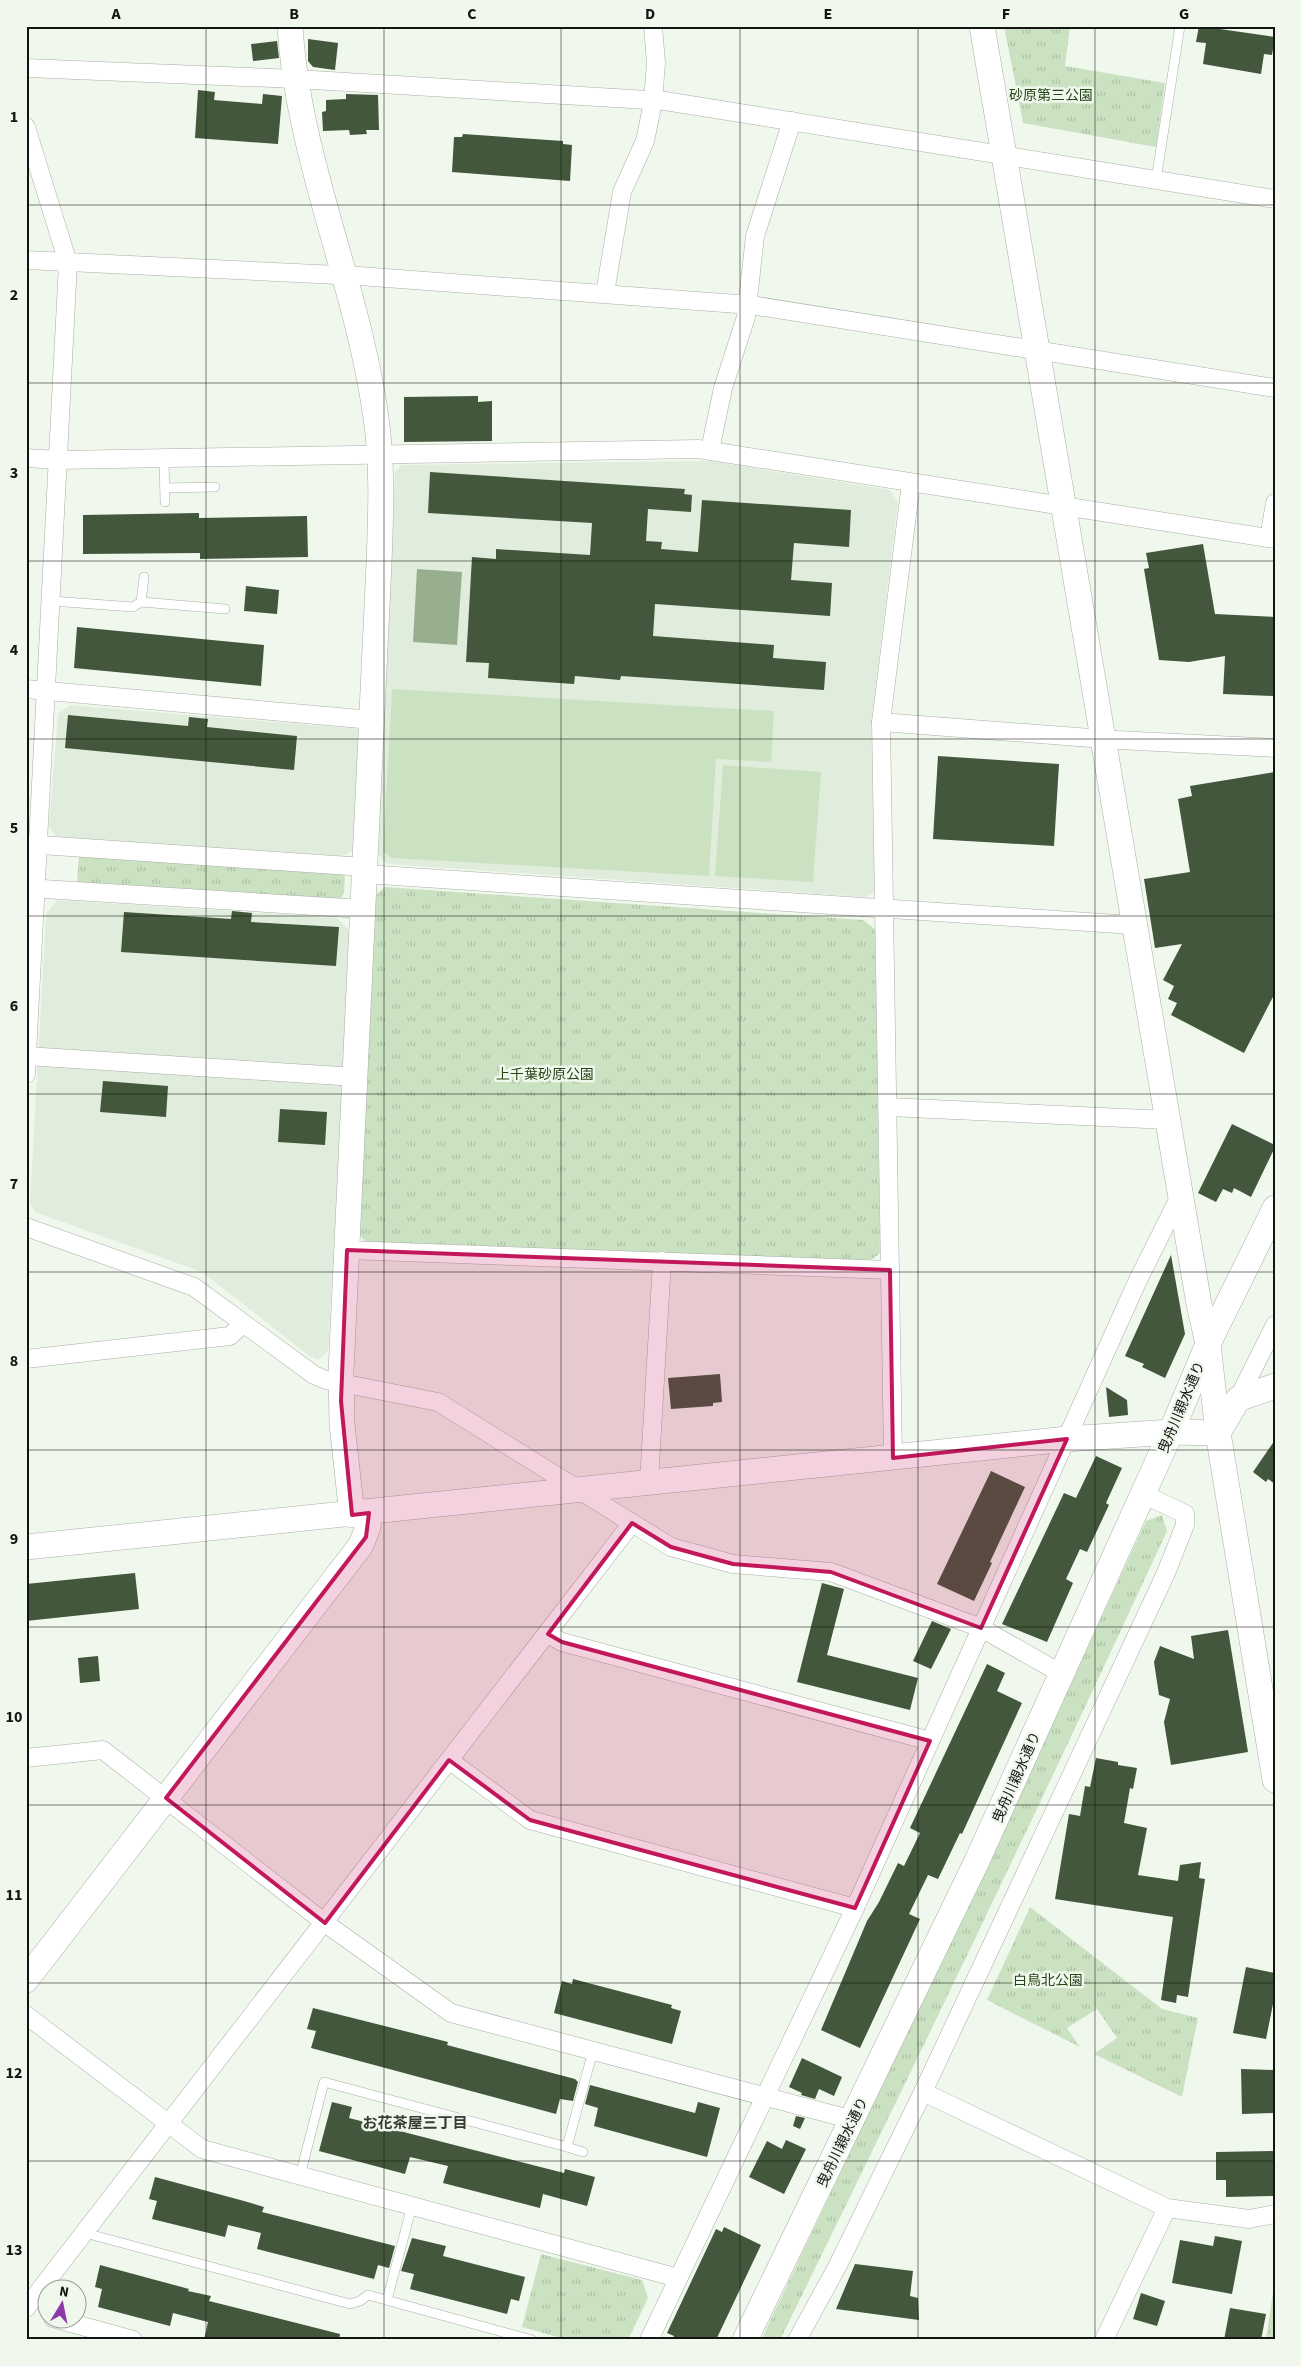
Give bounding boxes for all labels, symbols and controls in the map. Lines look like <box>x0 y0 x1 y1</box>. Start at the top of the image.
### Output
text: A <box>110 3 121 25</box>
text: B <box>289 3 299 25</box>
text: C <box>467 3 477 25</box>
text: D <box>645 3 655 25</box>
text: E <box>824 3 832 25</box>
text: F <box>1002 3 1010 25</box>
text: G <box>1179 3 1189 25</box>
park label: 砂原第三公園 <box>1009 86 1093 106</box>
text: 1 <box>10 106 18 128</box>
text: 2 <box>10 284 18 306</box>
text: 3 <box>10 462 18 484</box>
text: 4 <box>10 639 19 661</box>
text: 5 <box>10 817 18 839</box>
text: 6 <box>10 995 18 1017</box>
park label: 上千葉砂原公園 <box>496 1065 594 1085</box>
text: 7 <box>10 1173 18 1195</box>
text: 8 <box>10 1350 18 1372</box>
street label: 曳舟川親水通り <box>1154 1358 1210 1456</box>
text: 9 <box>10 1528 18 1550</box>
text: 10 <box>6 1706 22 1728</box>
street label: 曳舟川親水通り <box>988 1729 1046 1826</box>
text: 11 <box>6 1884 22 1906</box>
park label: 白鳥北公園 <box>1013 1971 1083 1991</box>
text: 12 <box>6 2062 22 2084</box>
street label: 曳舟川親水通り <box>812 2094 873 2191</box>
district label: お花茶屋三丁目 <box>362 2113 468 2134</box>
text: 13 <box>6 2239 22 2261</box>
north arrow <box>38 2278 88 2328</box>
text: N <box>58 2282 70 2303</box>

